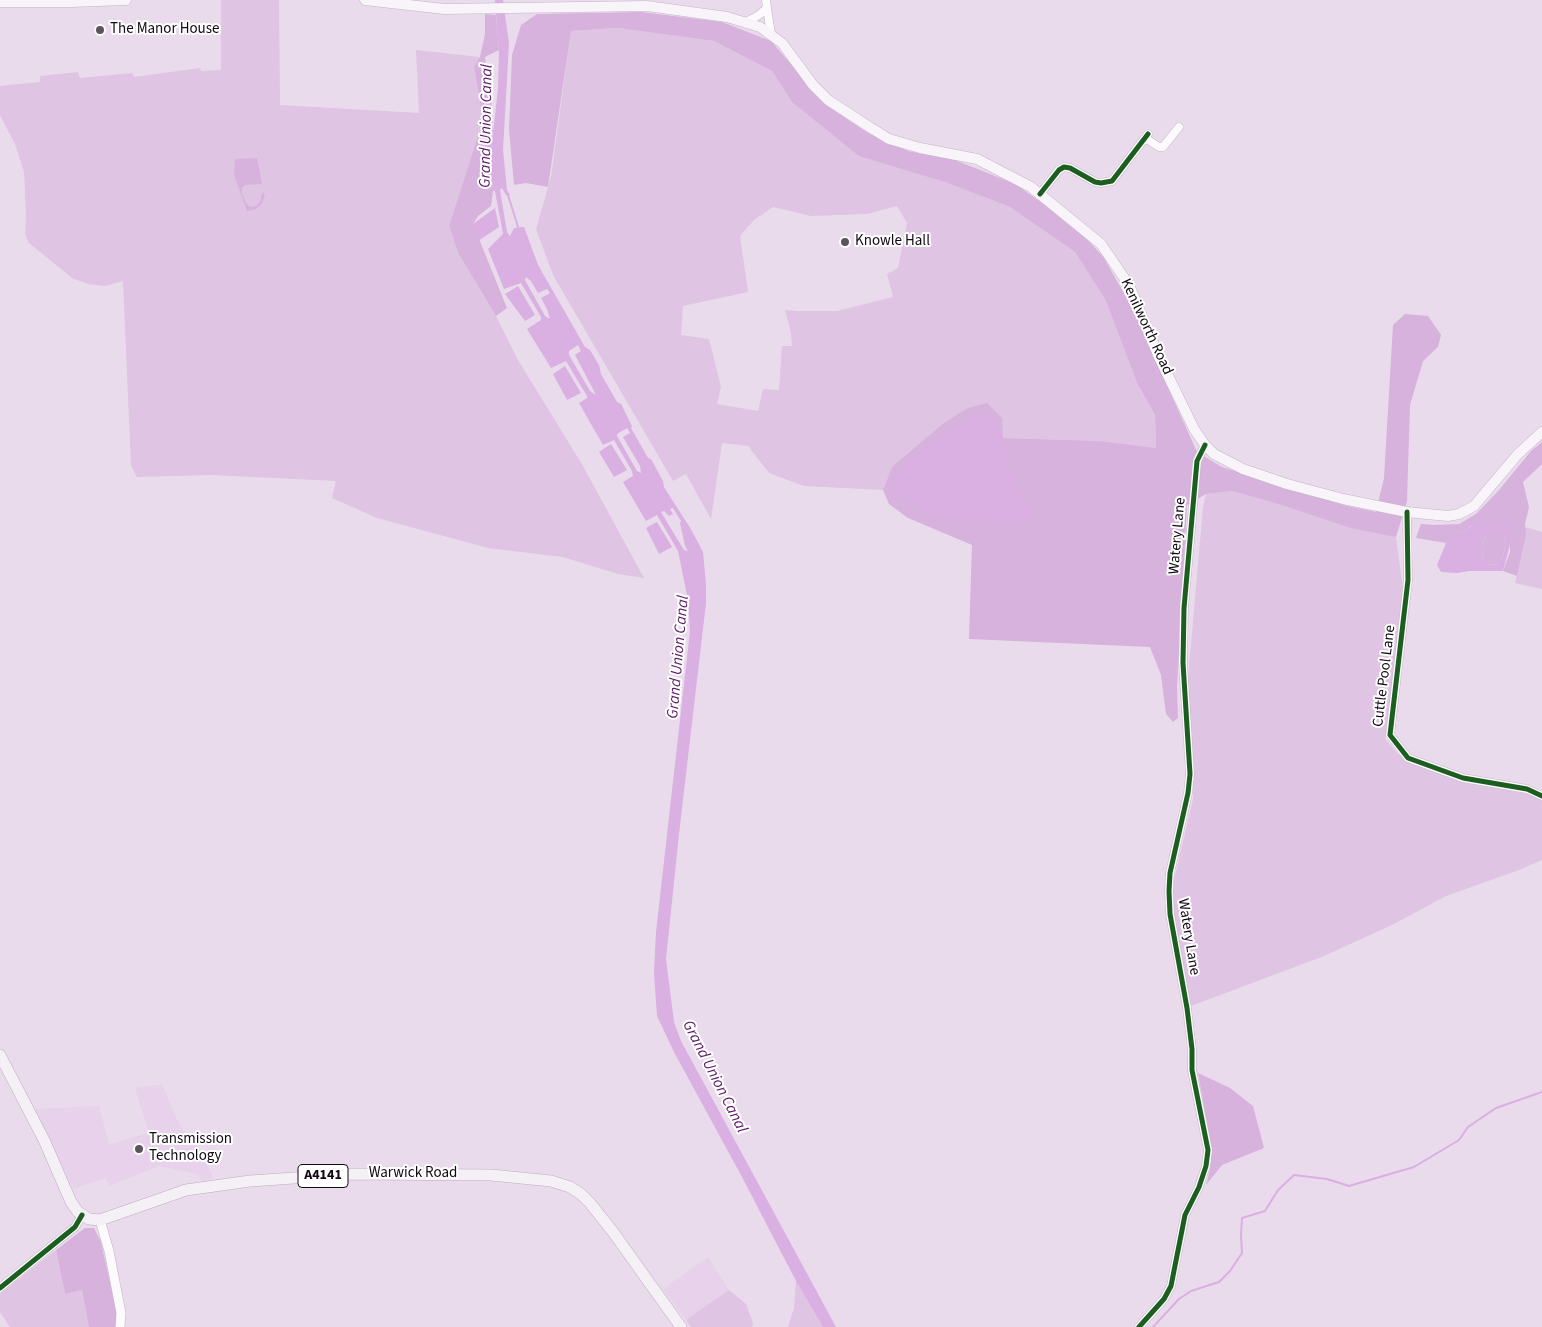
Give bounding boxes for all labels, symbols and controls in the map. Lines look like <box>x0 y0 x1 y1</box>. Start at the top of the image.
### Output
place label: The Manor House <box>110 21 219 39</box>
marker: The Manor House <box>94 24 106 36</box>
water label: Grand Union Canal <box>476 64 498 188</box>
place label: Knowle Hall <box>855 233 930 251</box>
marker: Knowle Hall <box>839 236 851 248</box>
street label: Kenilworth Road <box>1116 276 1176 378</box>
street label: Watery Lane <box>1166 497 1190 575</box>
water label: Grand Union Canal <box>664 595 694 719</box>
street label: Cuttle Pool Lane <box>1370 624 1400 728</box>
street label: Watery Lane <box>1173 897 1203 977</box>
water label: Grand Union Canal <box>677 1018 751 1136</box>
place label: Transmission Technology <box>149 1131 232 1166</box>
marker: Transmission Technology <box>133 1143 145 1155</box>
road number: A4141 <box>298 1164 348 1188</box>
street label: Warwick Road <box>369 1165 457 1183</box>

